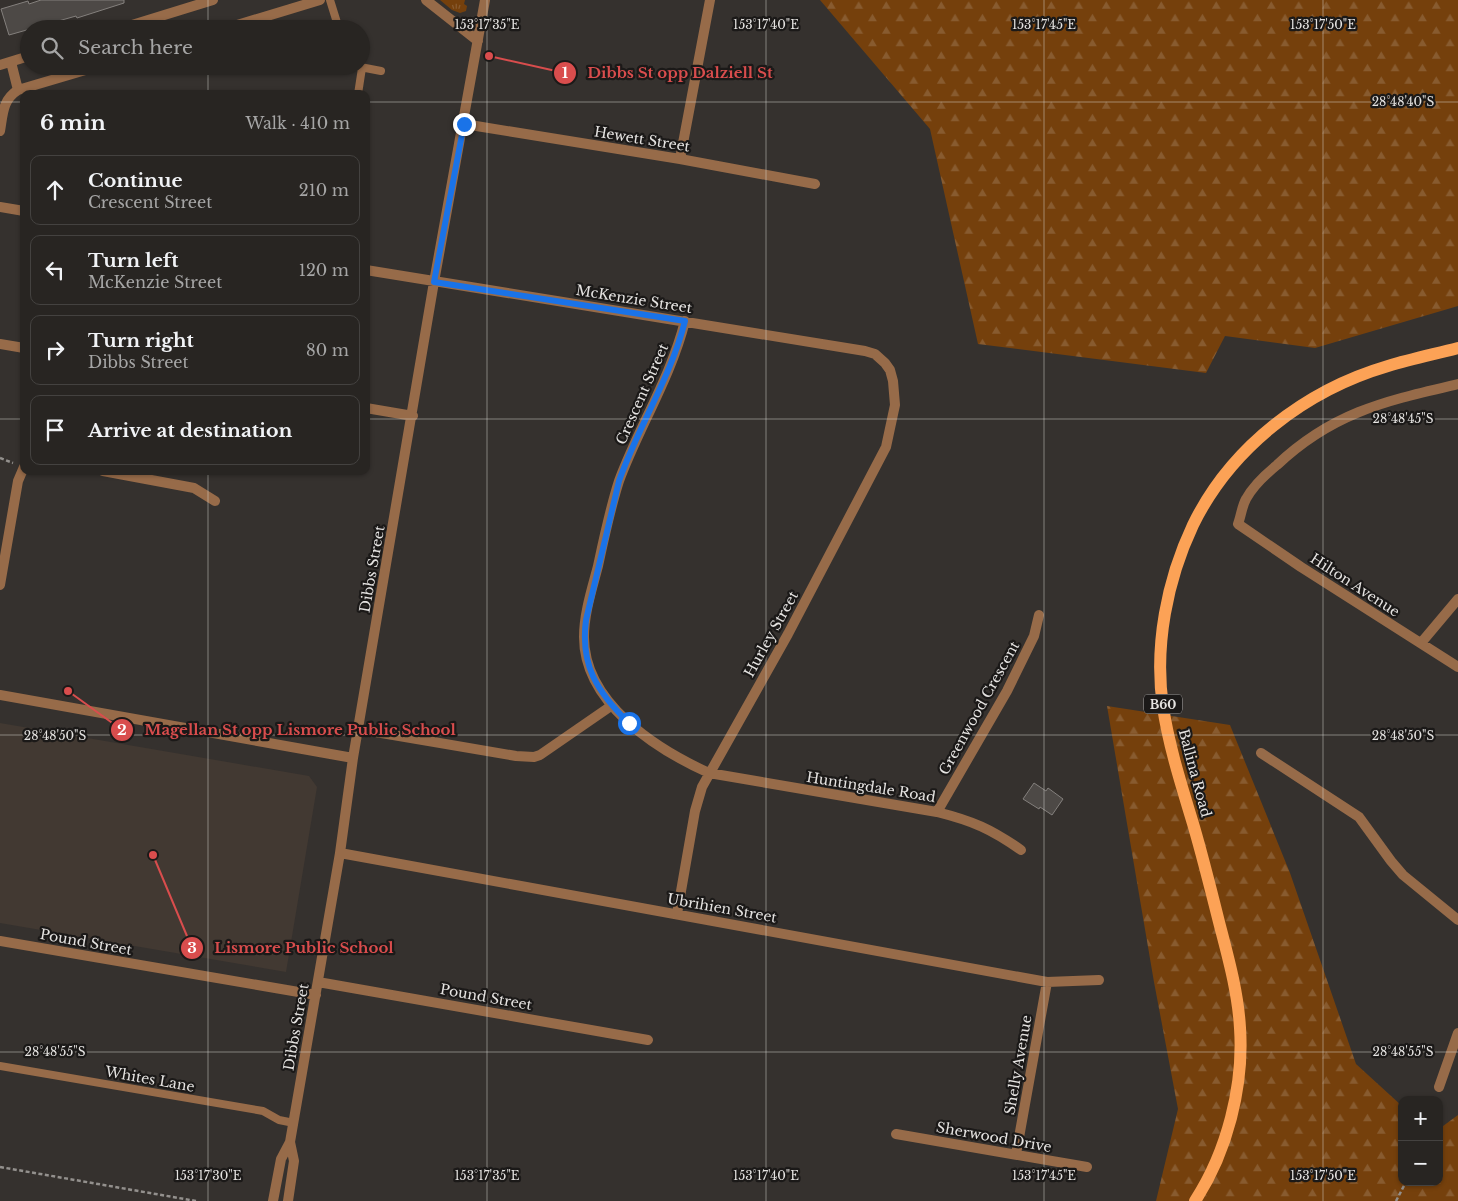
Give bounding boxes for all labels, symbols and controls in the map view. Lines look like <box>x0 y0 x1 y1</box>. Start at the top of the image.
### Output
text: 153°17'35"E <box>455 17 520 32</box>
text: 153°17'40"E <box>733 17 799 32</box>
text: 153°17'45"E <box>1012 17 1076 32</box>
text: 153°17'50"E <box>1290 17 1356 32</box>
search box <box>20 20 370 75</box>
icon: search <box>38 34 66 62</box>
text: Search here <box>78 36 193 59</box>
callout: Dibbs St opp Dalziell St <box>552 58 782 88</box>
text: 1 <box>562 63 569 82</box>
text: Dibbs St opp Dalziell St <box>587 63 773 82</box>
text: 28°48'40"S <box>1372 94 1435 109</box>
text: 6 min <box>40 110 106 136</box>
text: Walk · 410 m <box>245 113 350 133</box>
route end <box>453 113 476 136</box>
street label: Hewett Street <box>593 123 692 156</box>
text: Continue <box>88 169 183 192</box>
icon: ahead <box>41 176 69 204</box>
text: 210 m <box>299 180 349 200</box>
text: Crescent Street <box>88 192 212 212</box>
text: Turn left <box>88 249 179 272</box>
icon: left <box>41 256 69 284</box>
text: 120 m <box>299 260 349 280</box>
text: McKenzie Street <box>88 272 222 292</box>
street label: McKenzie Street <box>575 281 694 317</box>
text: Turn right <box>88 329 194 352</box>
icon: right <box>41 336 69 364</box>
text: 80 m <box>306 340 349 360</box>
street label: Crescent Street <box>612 340 673 447</box>
text: Dibbs Street <box>88 352 189 372</box>
text: 28°48'45"S <box>1373 411 1434 426</box>
icon: arrive <box>41 416 69 444</box>
text: Arrive at destination <box>88 419 292 442</box>
street label: Dibbs Street <box>356 523 389 614</box>
street label: Hilton Avenue <box>1307 549 1403 621</box>
street label: Hurley Street <box>740 587 802 680</box>
street label: Greenwood Crescent <box>935 637 1024 778</box>
road number: B60 <box>1144 694 1182 714</box>
route start <box>618 712 641 735</box>
callout: Magellan St opp Lismore Public School <box>110 715 466 745</box>
text: 2 <box>117 720 127 739</box>
text: Magellan St opp Lismore Public School <box>144 720 456 739</box>
street label: Ballina Road <box>1175 727 1216 820</box>
text: 28°48'50"S <box>24 728 87 743</box>
text: 28°48'50"S <box>1372 728 1435 743</box>
street label: Huntingdale Road <box>805 768 938 806</box>
street label: Ubrihien Street <box>666 890 779 927</box>
street label: Pound Street <box>39 925 134 959</box>
callout: Lismore Public School <box>179 933 404 963</box>
text: 3 <box>187 938 197 957</box>
text: Lismore Public School <box>214 938 394 957</box>
street label: Pound Street <box>439 980 534 1014</box>
street label: Dibbs Street <box>280 981 313 1072</box>
street label: Shelly Avenue <box>1000 1014 1036 1116</box>
text: 28°48'55"S <box>25 1044 86 1059</box>
text: 28°48'55"S <box>1373 1044 1434 1059</box>
street label: Whites Lane <box>103 1062 196 1096</box>
map controls <box>1398 1096 1443 1186</box>
button: + <box>1398 1096 1443 1141</box>
street label: Sherwood Drive <box>935 1118 1053 1156</box>
button: − <box>1398 1141 1443 1186</box>
text: 153°17'30"E <box>175 1168 242 1183</box>
text: 153°17'35"E <box>455 1168 520 1183</box>
text: 153°17'40"E <box>733 1168 799 1183</box>
text: 153°17'45"E <box>1012 1168 1076 1183</box>
text: 153°17'50"E <box>1290 1168 1356 1183</box>

